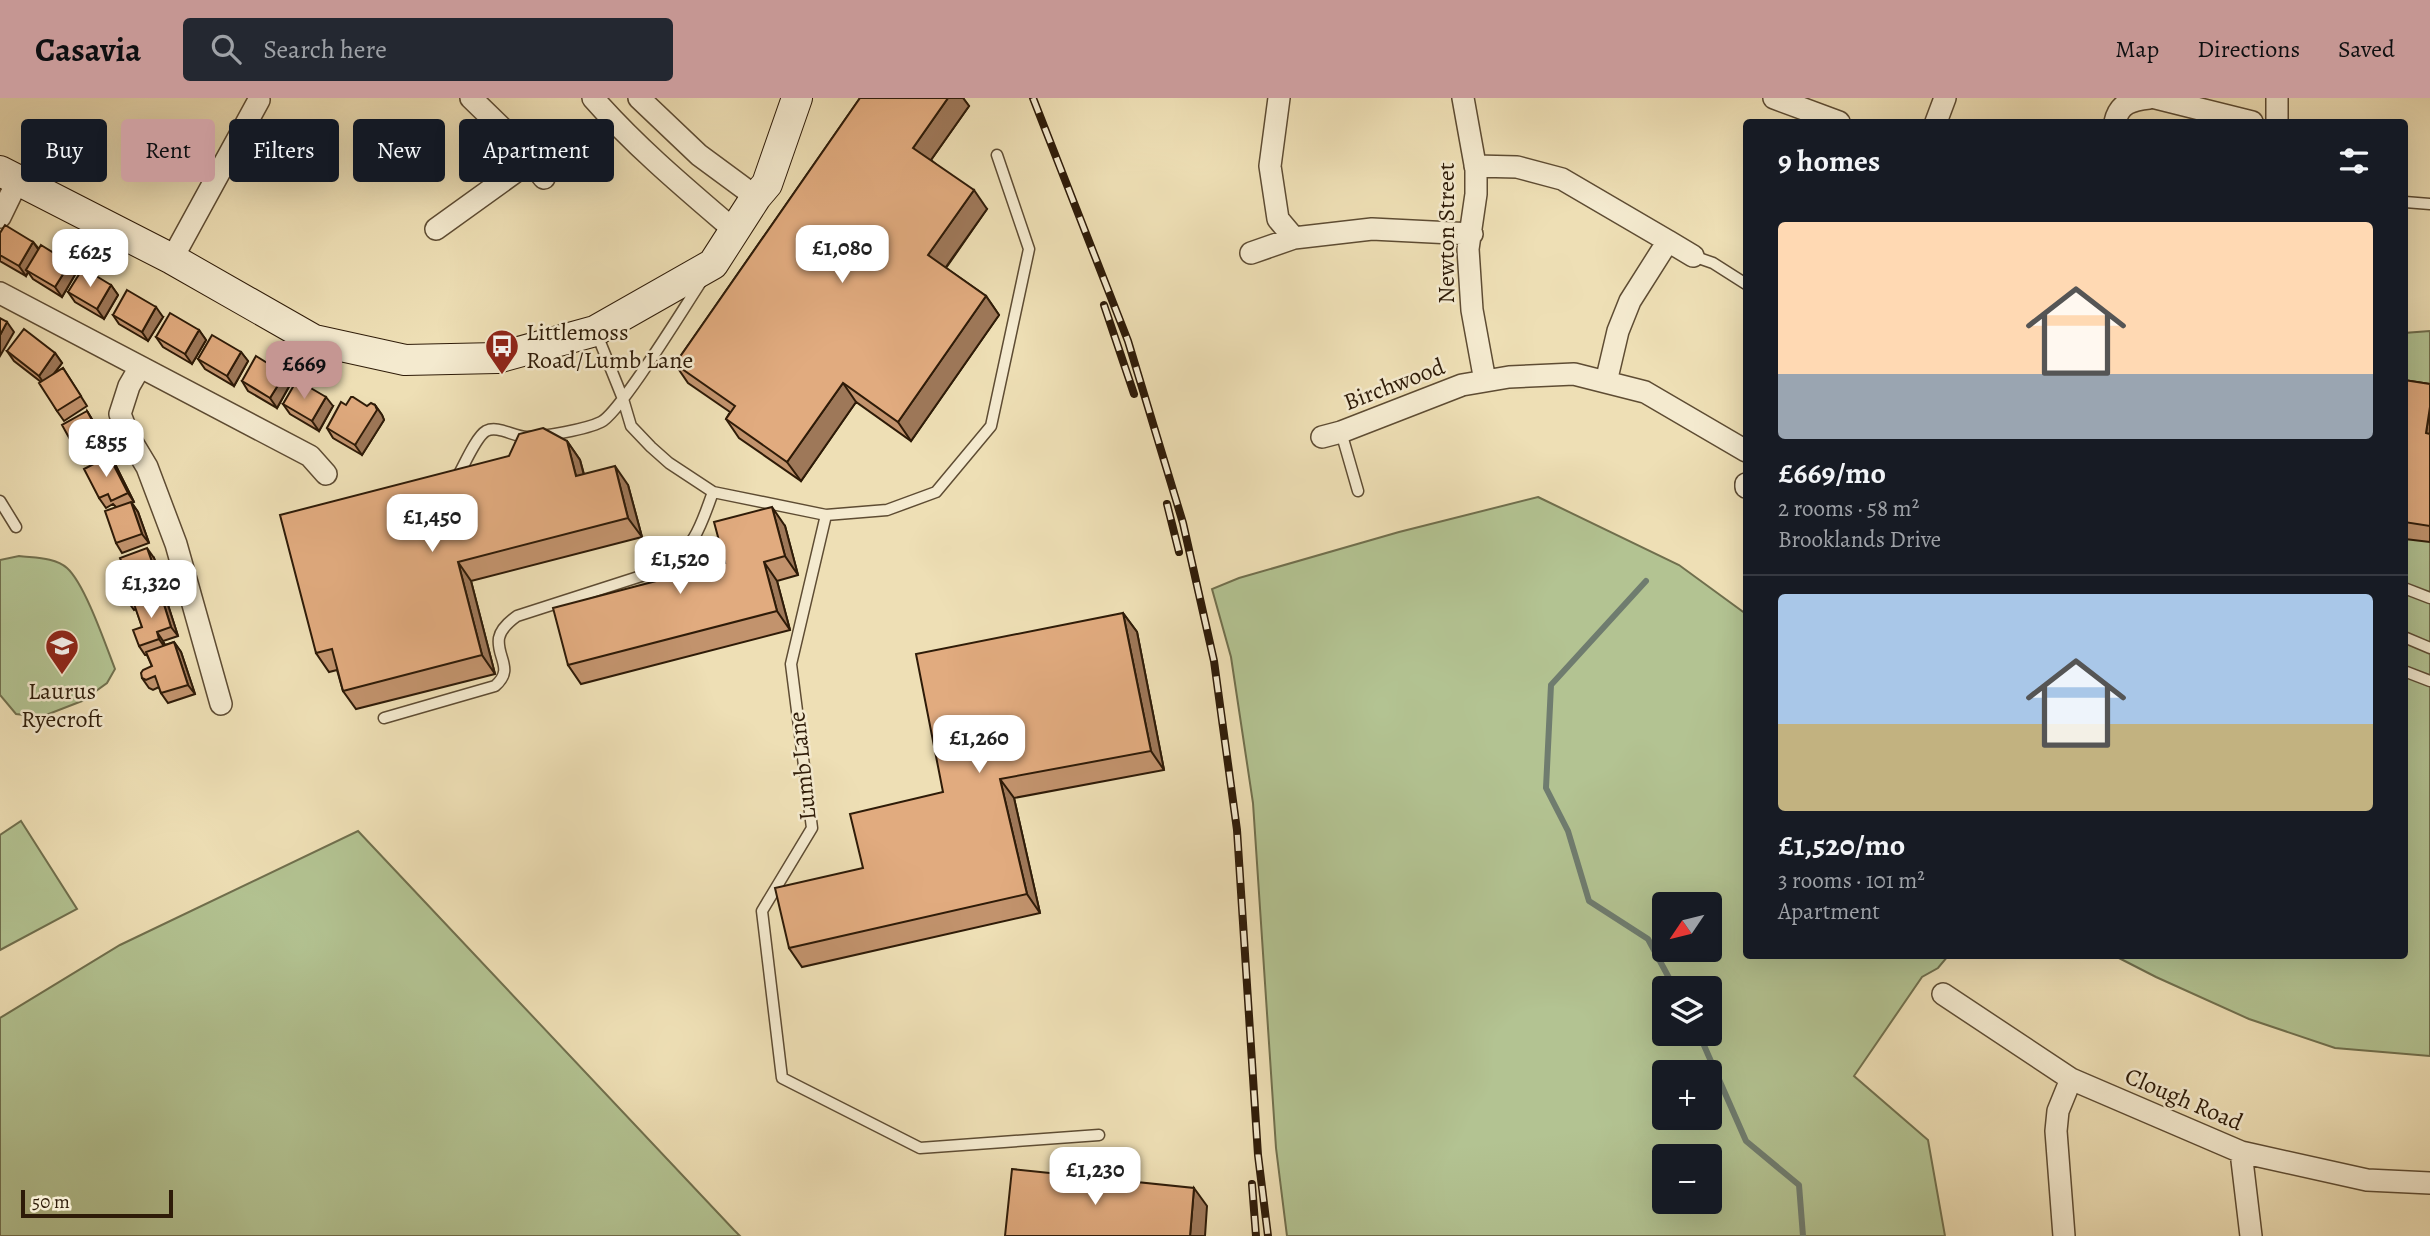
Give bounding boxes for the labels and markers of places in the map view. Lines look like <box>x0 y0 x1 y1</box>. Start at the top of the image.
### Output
pin: £1,080 <box>785 226 899 285</box>
pin: £625 <box>49 230 131 289</box>
place label: Littlemoss Road/Lumb Lane <box>526 316 693 376</box>
bus stop icon: Littlemoss Road/Lumb Lane <box>483 327 521 376</box>
pin: £669 <box>263 342 345 401</box>
pin: £855 <box>65 420 147 479</box>
pin: £1,450 <box>375 494 489 554</box>
pin: £1,520 <box>623 536 737 596</box>
pin: £1,320 <box>94 560 208 620</box>
school or university icon: Laurus Ryecroft <box>43 627 81 676</box>
place label: Laurus Ryecroft <box>21 675 103 735</box>
pin: £1,260 <box>922 716 1036 775</box>
pin: £1,230 <box>1038 1148 1152 1207</box>

